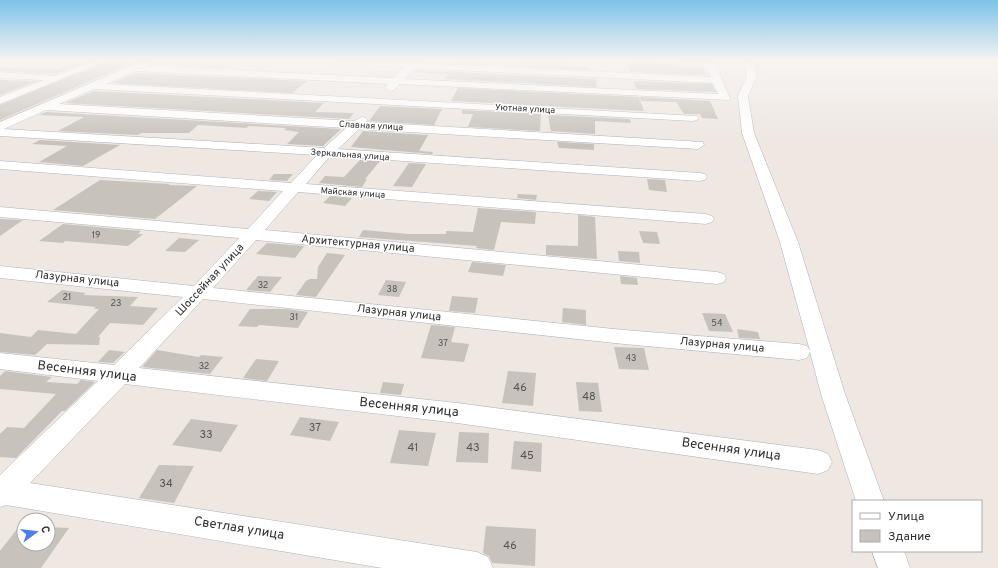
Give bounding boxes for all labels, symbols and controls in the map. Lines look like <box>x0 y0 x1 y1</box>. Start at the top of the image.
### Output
street label: Уютная улица <box>495 102 556 116</box>
street label: Славная улица <box>339 119 404 133</box>
street label: Зеркальная улица <box>310 147 390 163</box>
street label: Майская улица <box>320 185 386 201</box>
house number: 19 <box>92 230 100 241</box>
street label: Архитектурная улица <box>301 232 415 256</box>
street label: Шоссейная улица <box>173 241 247 319</box>
street label: Лазурная улица <box>34 268 120 290</box>
house number: 32 <box>258 280 268 291</box>
house number: 38 <box>387 284 397 295</box>
house number: 21 <box>63 292 71 303</box>
house number: 23 <box>111 298 121 309</box>
street label: Лазурная улица <box>356 302 442 324</box>
house number: 31 <box>290 312 298 323</box>
house number: 54 <box>711 318 723 329</box>
street label: Лазурная улица <box>679 334 765 356</box>
house number: 37 <box>438 338 448 349</box>
house number: 43 <box>625 353 637 364</box>
street label: Весенняя улица <box>36 358 138 386</box>
house number: 32 <box>199 361 209 372</box>
house number: 46 <box>513 381 527 395</box>
house number: 48 <box>582 390 596 404</box>
street label: Весенняя улица <box>359 395 459 421</box>
house number: 37 <box>309 421 321 435</box>
house number: 33 <box>199 428 213 442</box>
street label: Весенняя улица <box>680 435 782 465</box>
house number: 41 <box>408 441 418 455</box>
house number: 43 <box>466 441 480 455</box>
house number: 45 <box>520 449 534 463</box>
house number: 34 <box>159 477 173 491</box>
legend <box>852 500 982 552</box>
text: Улица <box>888 509 924 525</box>
north arrow <box>16 512 56 552</box>
street label: Светлая улица <box>193 514 285 544</box>
text: С <box>37 524 52 535</box>
text: Здание <box>888 529 931 545</box>
house number: 46 <box>503 539 517 553</box>

